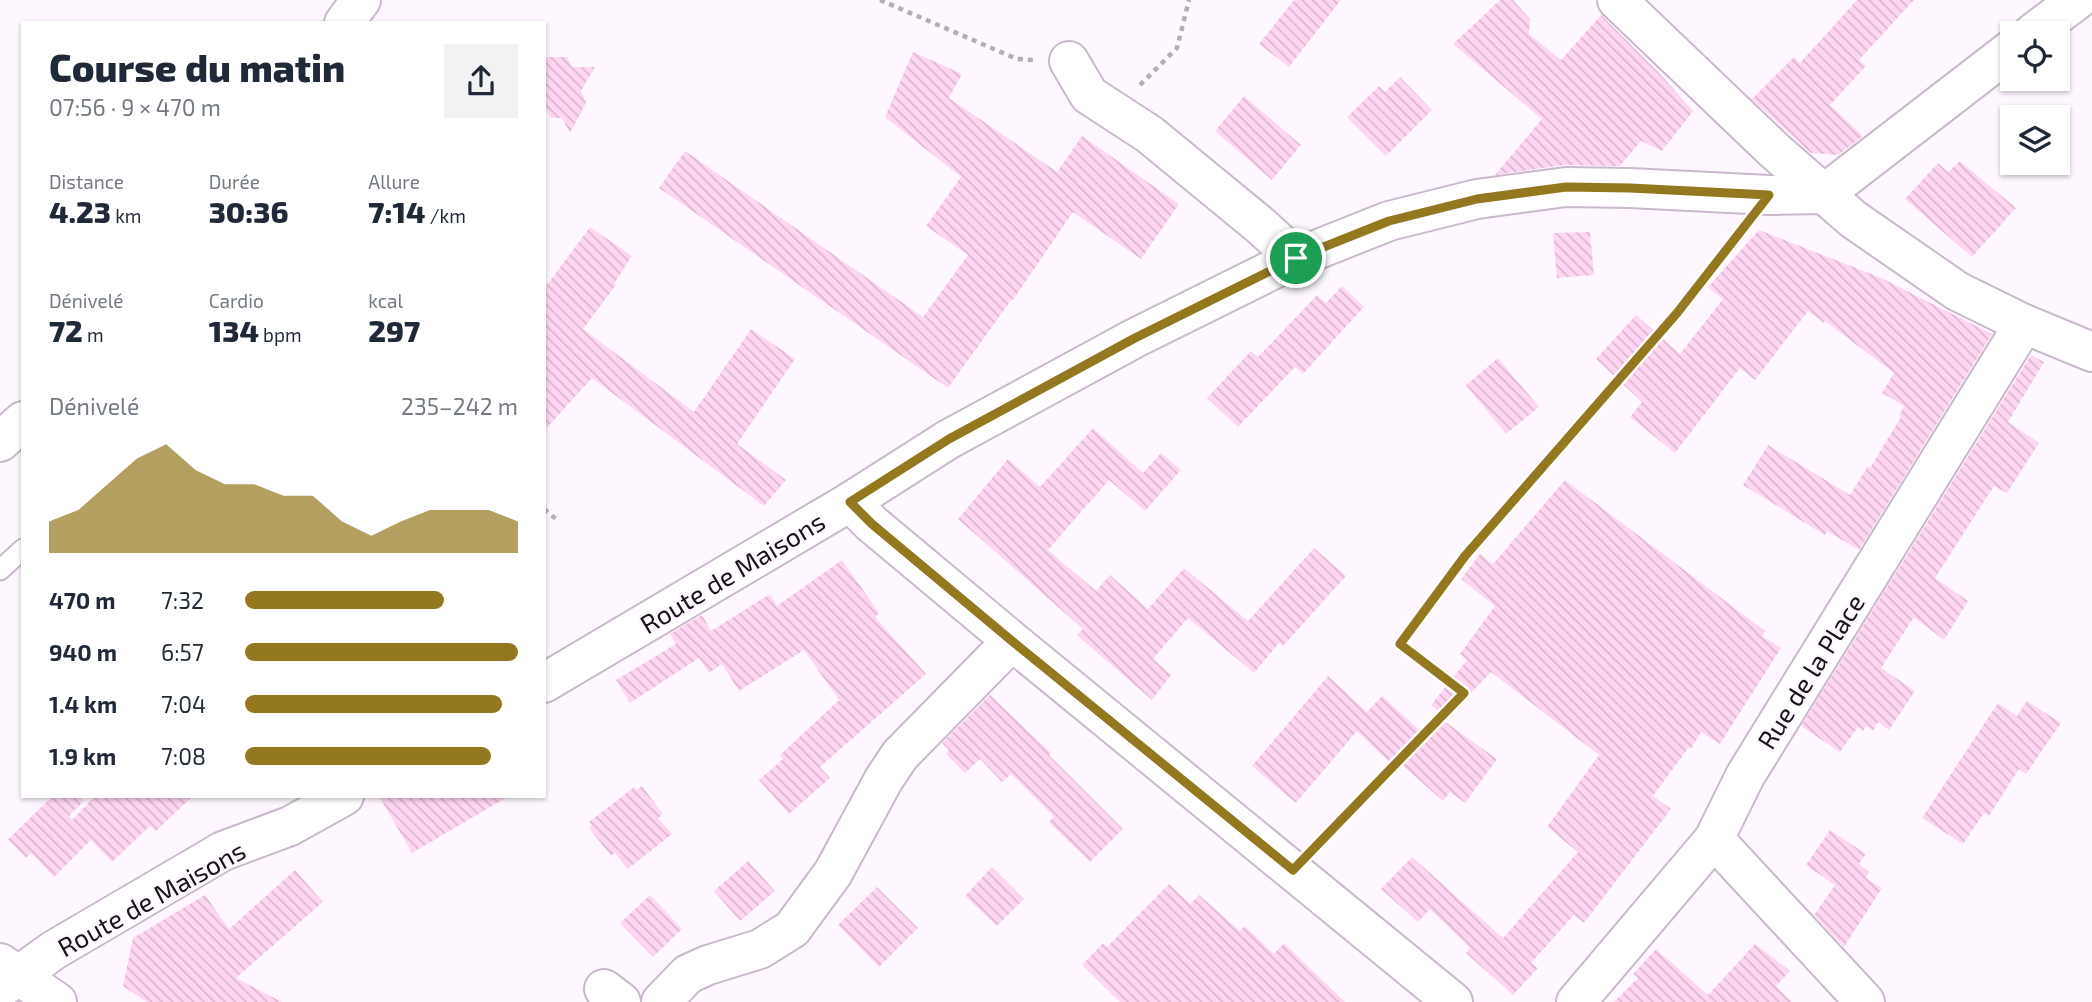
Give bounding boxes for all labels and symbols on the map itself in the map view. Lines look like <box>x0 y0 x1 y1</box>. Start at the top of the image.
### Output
pin <box>1266 228 1326 288</box>
street label: Route de Maisons <box>634 505 830 639</box>
street label: Rue de la Place <box>1750 588 1870 754</box>
street label: Route de Maisons <box>52 834 250 962</box>

